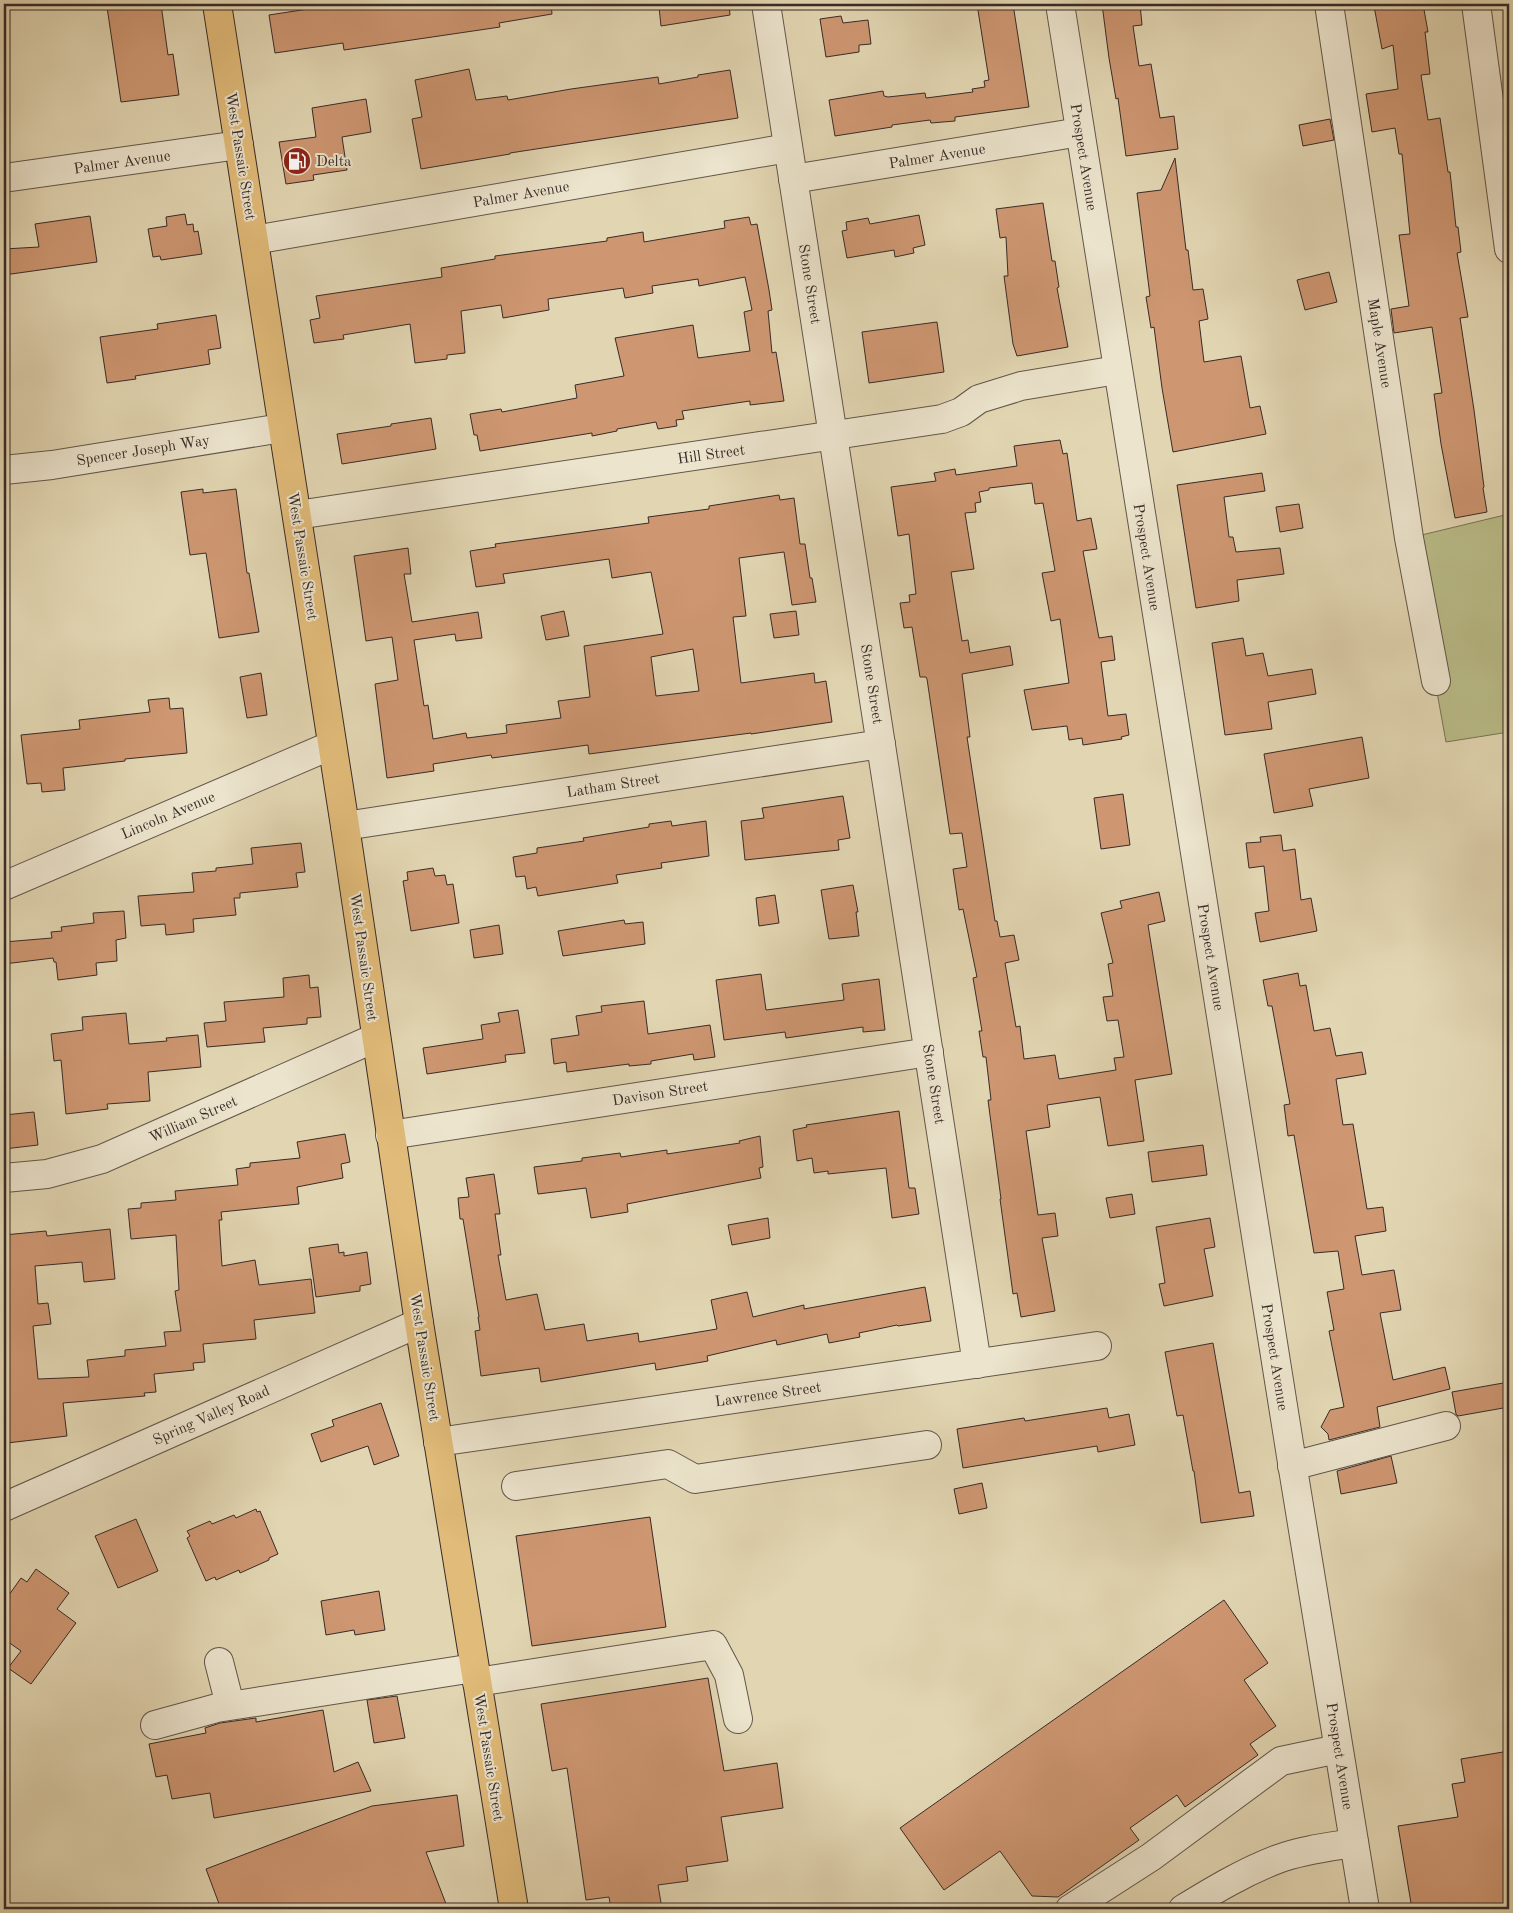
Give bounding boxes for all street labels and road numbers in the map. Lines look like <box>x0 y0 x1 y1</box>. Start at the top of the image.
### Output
street label: West Passaic Street <box>222 91 257 221</box>
street label: Prospect Avenue <box>1067 102 1098 212</box>
street label: Palmer Avenue <box>888 142 987 173</box>
street label: Palmer Avenue <box>73 149 172 178</box>
street label: Palmer Avenue <box>472 180 571 211</box>
street label: Stone Street <box>795 243 822 325</box>
street label: Maple Avenue <box>1364 297 1393 389</box>
street label: Spencer Joseph Way <box>75 434 211 469</box>
street label: Hill Street <box>677 443 746 468</box>
street label: West Passaic Street <box>284 491 319 621</box>
street label: Prospect Avenue <box>1130 502 1161 612</box>
street label: Stone Street <box>857 643 884 725</box>
street label: Latham Street <box>566 772 661 801</box>
street label: Lincoln Avenue <box>120 790 218 843</box>
street label: West Passaic Street <box>346 892 379 1022</box>
street label: Prospect Avenue <box>1194 902 1225 1012</box>
street label: Stone Street <box>919 1043 946 1125</box>
street label: Davison Street <box>611 1080 709 1109</box>
street label: William Street <box>147 1094 240 1147</box>
street label: West Passaic Street <box>406 1292 441 1422</box>
street label: Prospect Avenue <box>1258 1302 1289 1412</box>
street label: Lawrence Street <box>714 1381 822 1410</box>
street label: Spring Valley Road <box>151 1384 272 1449</box>
street label: West Passaic Street <box>470 1692 505 1822</box>
street label: Prospect Avenue <box>1323 1701 1354 1811</box>

